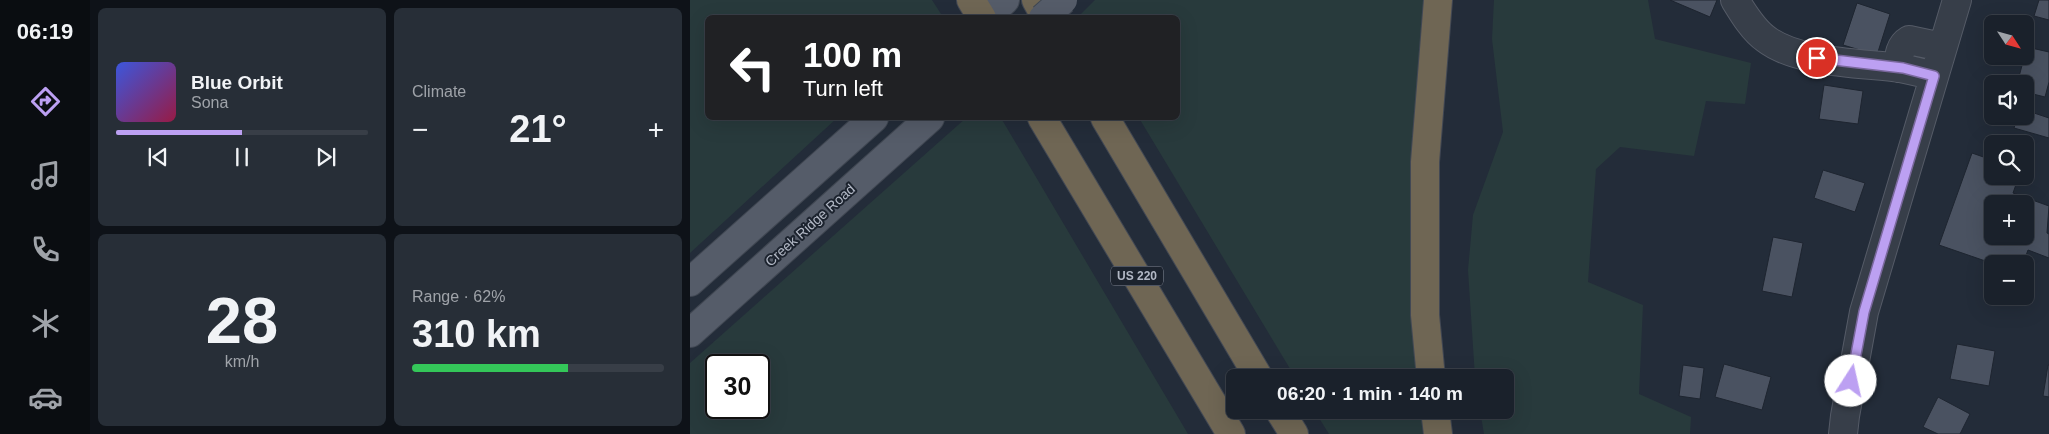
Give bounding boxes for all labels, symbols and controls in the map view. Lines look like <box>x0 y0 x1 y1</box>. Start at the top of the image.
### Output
north arrow <box>1984 15 2034 65</box>
map controls <box>1984 15 2034 305</box>
text: 06:19 <box>17 19 73 44</box>
icon: left <box>720 35 785 100</box>
text: 100 m <box>803 35 902 74</box>
pin <box>1796 37 1838 79</box>
icon: arrive <box>1803 44 1831 72</box>
text: Blue Orbit <box>191 72 283 93</box>
button: sound <box>1984 75 2034 125</box>
text: Turn left <box>803 76 883 101</box>
text: Climate <box>412 83 466 100</box>
icon: directions <box>28 84 63 119</box>
text: Sona <box>191 94 228 111</box>
text: 21° <box>509 108 567 150</box>
text: − <box>412 114 428 145</box>
text: + <box>648 114 664 145</box>
button: search <box>1984 135 2034 185</box>
icon: previous <box>144 143 172 171</box>
icon: pause <box>228 143 256 171</box>
icon: next <box>312 143 340 171</box>
icon: music <box>28 158 63 193</box>
street label: Creek Ridge Road <box>762 181 858 269</box>
button: + <box>1984 195 2034 245</box>
icon: phone <box>28 232 63 267</box>
button: − <box>1984 255 2034 305</box>
road number: US 220 <box>1111 266 1163 286</box>
text: 28 <box>206 284 278 357</box>
text: Range · 62% <box>412 288 505 305</box>
icon: climate <box>28 306 63 341</box>
text: 310 km <box>412 313 541 355</box>
text: km/h <box>225 353 259 370</box>
speed limit sign: 30 <box>705 354 770 419</box>
position arrow <box>1824 354 1876 406</box>
icon: car <box>28 380 63 415</box>
text: 06:20 · 1 min · 140 m <box>1277 383 1463 404</box>

